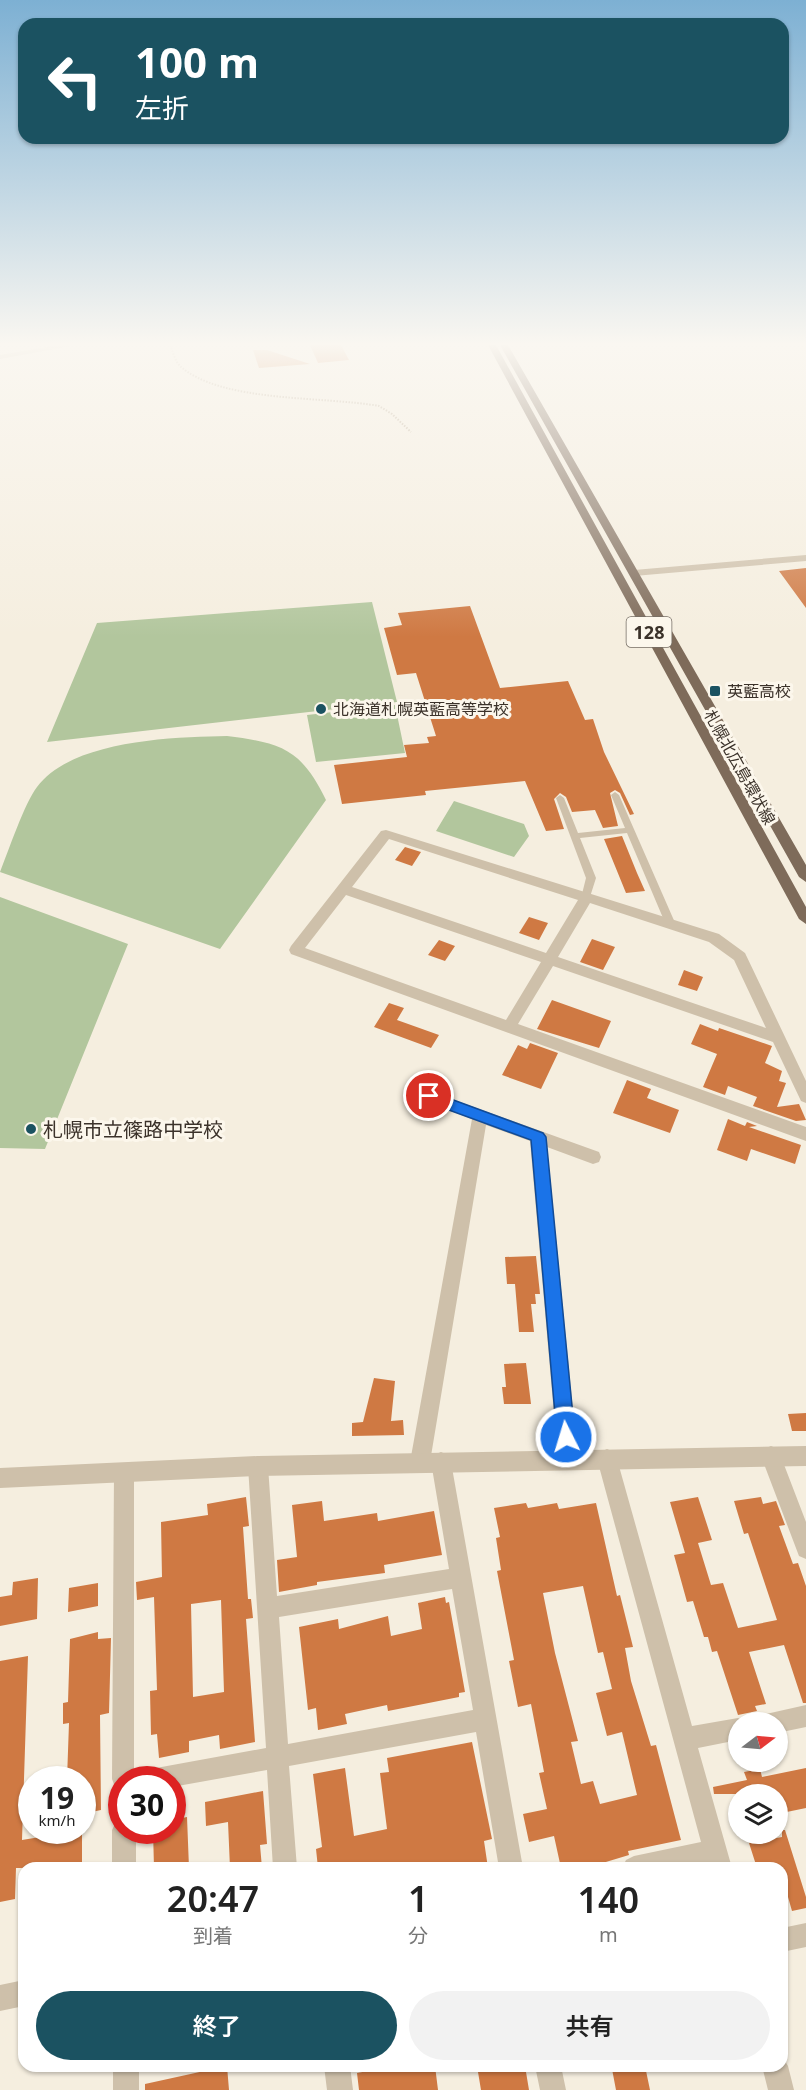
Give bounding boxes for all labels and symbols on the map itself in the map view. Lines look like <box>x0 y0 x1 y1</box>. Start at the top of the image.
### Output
road number: 128 <box>626 617 672 647</box>
place label: 英藍高校 <box>727 680 791 702</box>
marker: 英藍高校 <box>708 684 722 698</box>
place label: 北海道札幌英藍高等学校 <box>333 698 509 720</box>
marker: 北海道札幌英藍高等学校 <box>314 702 328 716</box>
street label: 札幌北広島環状線 <box>699 706 781 828</box>
pin <box>403 1070 454 1121</box>
place label: 札幌市立篠路中学校 <box>43 1116 223 1143</box>
marker: 札幌市立篠路中学校 <box>24 1122 38 1136</box>
position arrow <box>534 1405 598 1469</box>
north arrow <box>728 1712 788 1772</box>
speed limit sign: 30 <box>108 1766 186 1844</box>

